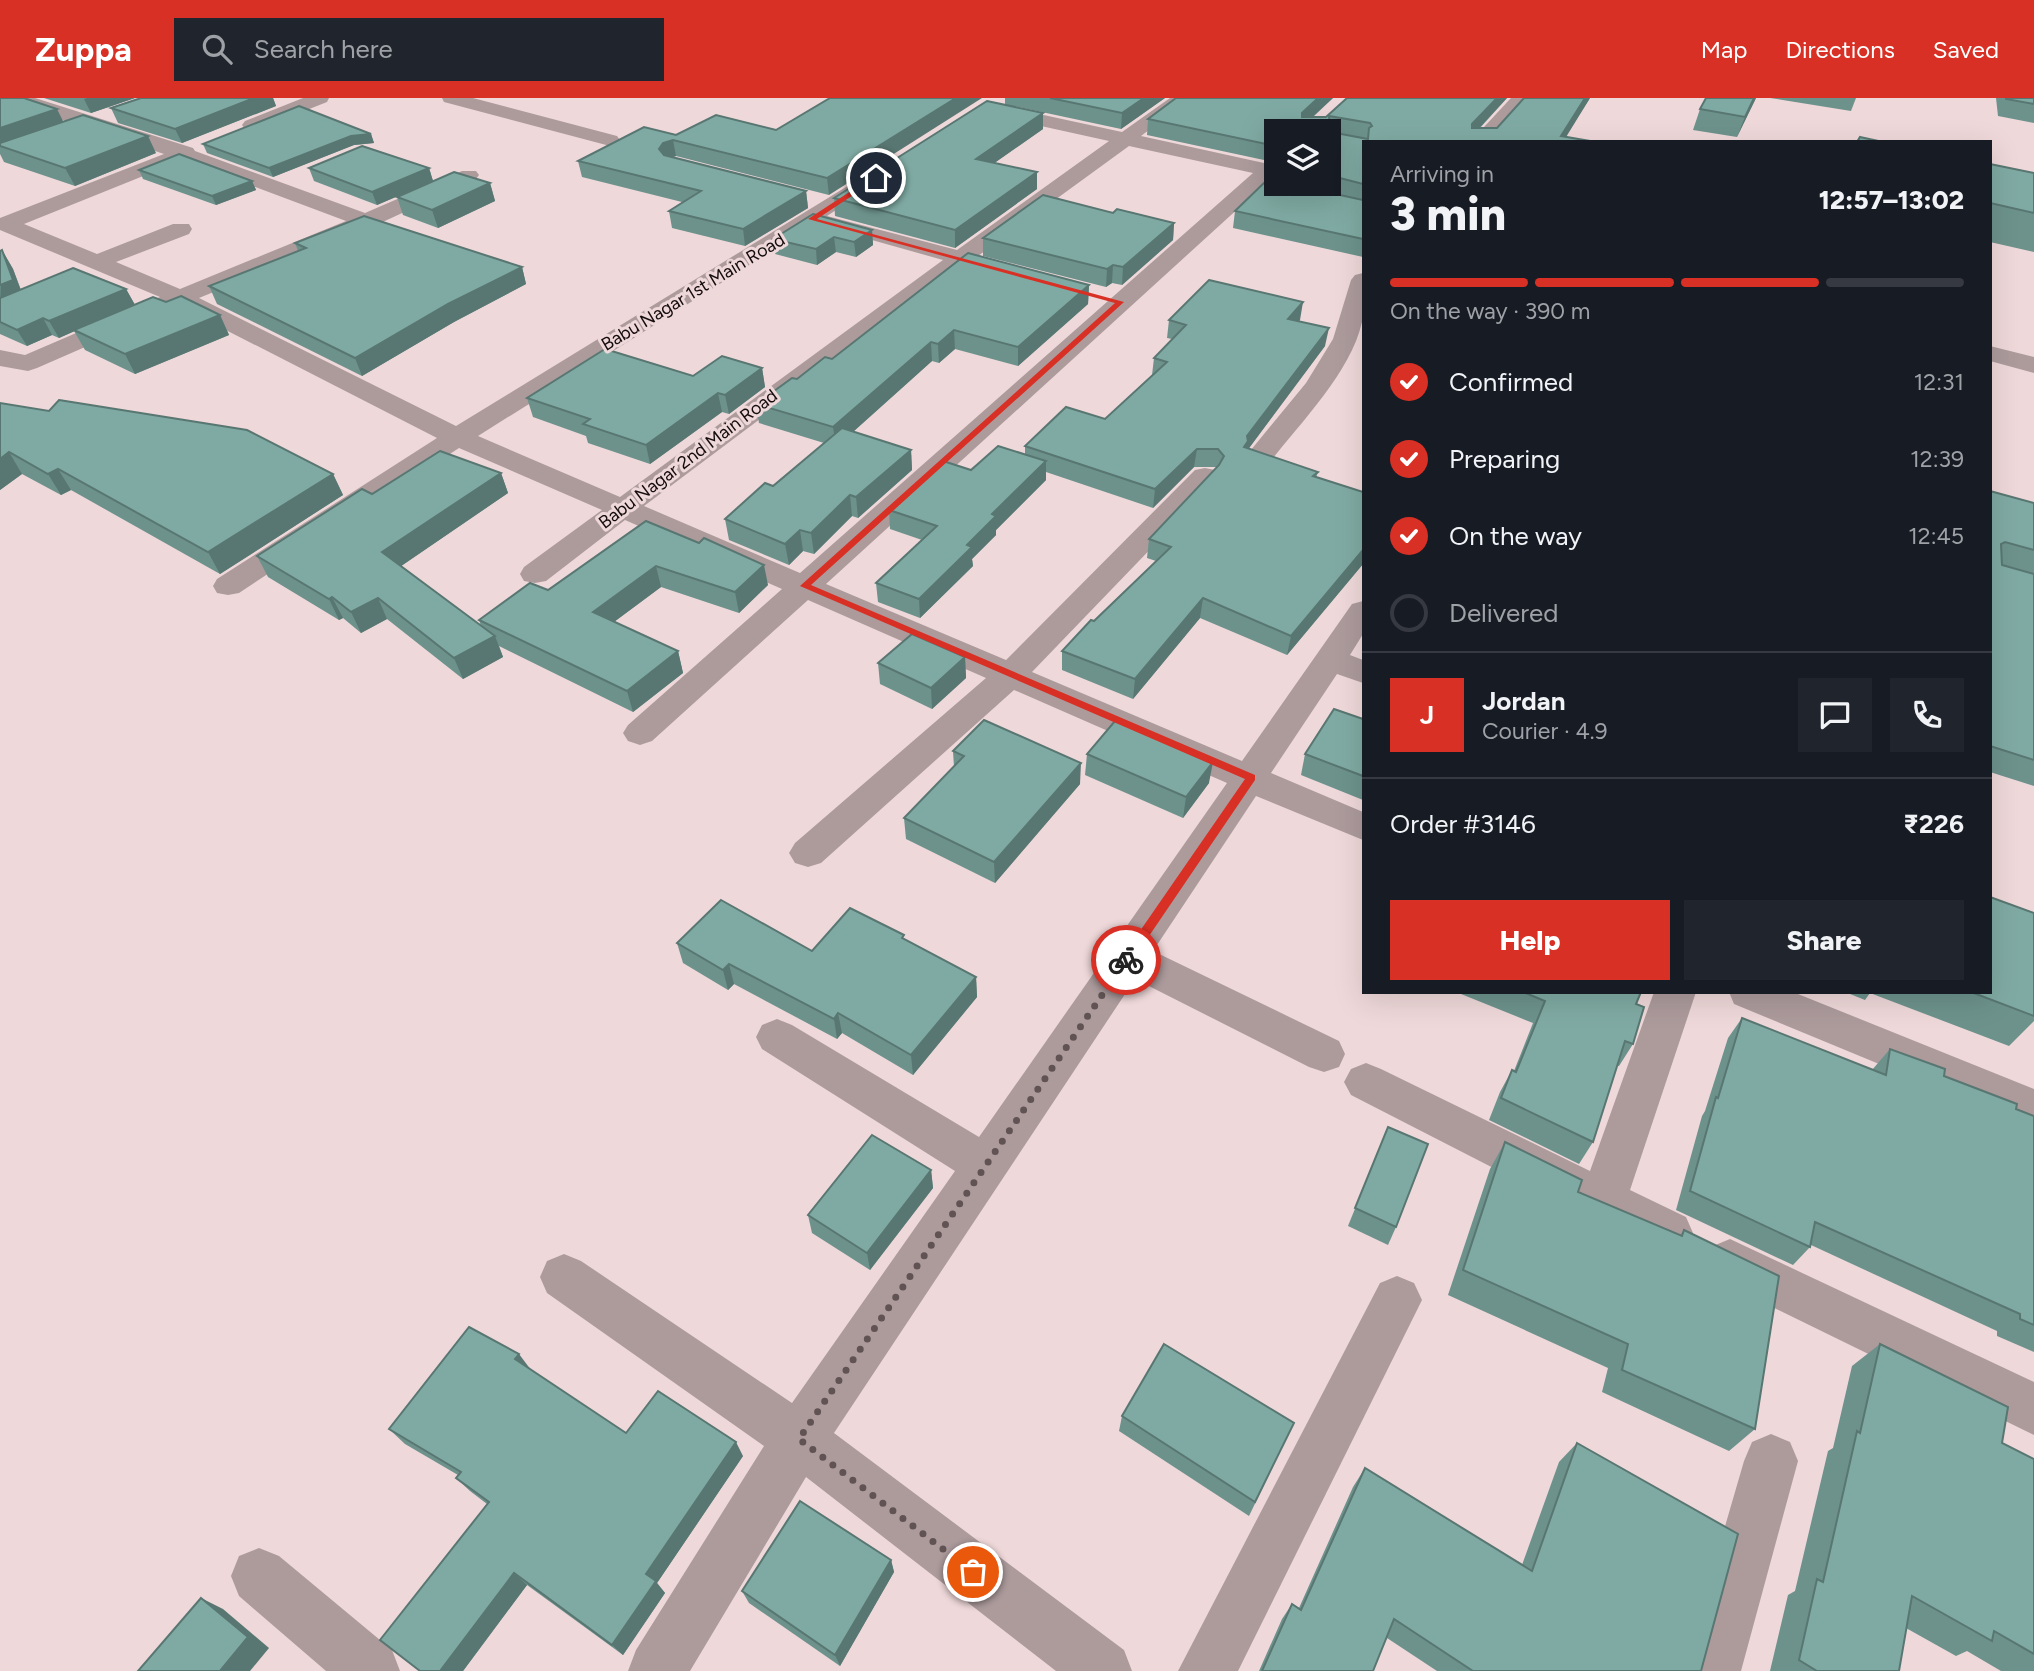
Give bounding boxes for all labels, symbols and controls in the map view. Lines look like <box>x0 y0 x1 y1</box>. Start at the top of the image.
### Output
search box <box>174 18 664 81</box>
text: Zuppa <box>35 30 132 69</box>
icon: search <box>198 30 236 68</box>
text: Search here <box>254 33 393 65</box>
text: Map <box>1701 35 1747 64</box>
text: Directions <box>1785 35 1895 64</box>
text: Saved <box>1933 35 1999 64</box>
map controls <box>1264 119 1341 196</box>
button: layers <box>1264 119 1341 196</box>
pin <box>846 148 906 208</box>
icon: home <box>857 159 895 197</box>
text: Arriving in <box>1390 160 1494 188</box>
text: 12:57–13:02 <box>1819 184 1964 216</box>
text: 3 min <box>1390 186 1506 242</box>
street label: Babu Nagar 1st Main Road <box>597 228 789 356</box>
text: On the way · 390 m <box>1390 297 1590 325</box>
icon: check <box>1390 363 1428 401</box>
text: Confirmed <box>1449 366 1573 398</box>
text: 12:31 <box>1914 368 1964 396</box>
street label: Babu Nagar 2nd Main Road <box>594 385 782 533</box>
icon: check <box>1390 440 1428 478</box>
text: Preparing <box>1449 443 1560 475</box>
text: 12:39 <box>1910 445 1964 473</box>
icon: check <box>1390 517 1428 555</box>
text: On the way <box>1449 520 1582 552</box>
text: 12:45 <box>1908 522 1964 550</box>
text: Delivered <box>1449 597 1558 629</box>
button: chat <box>1798 678 1872 752</box>
button: phone <box>1890 678 1964 752</box>
text: Jordan <box>1482 685 1565 717</box>
text: J <box>1420 699 1434 731</box>
text: Courier · 4.9 <box>1482 717 1608 745</box>
text: Order #3146 <box>1390 808 1536 840</box>
text: ₹226 <box>1903 808 1964 840</box>
button: Help <box>1390 900 1670 980</box>
button: Share <box>1684 900 1964 980</box>
courier <box>1091 925 1161 995</box>
icon: bike <box>1107 941 1145 979</box>
pin <box>943 1542 1003 1602</box>
icon: bag <box>954 1553 992 1591</box>

